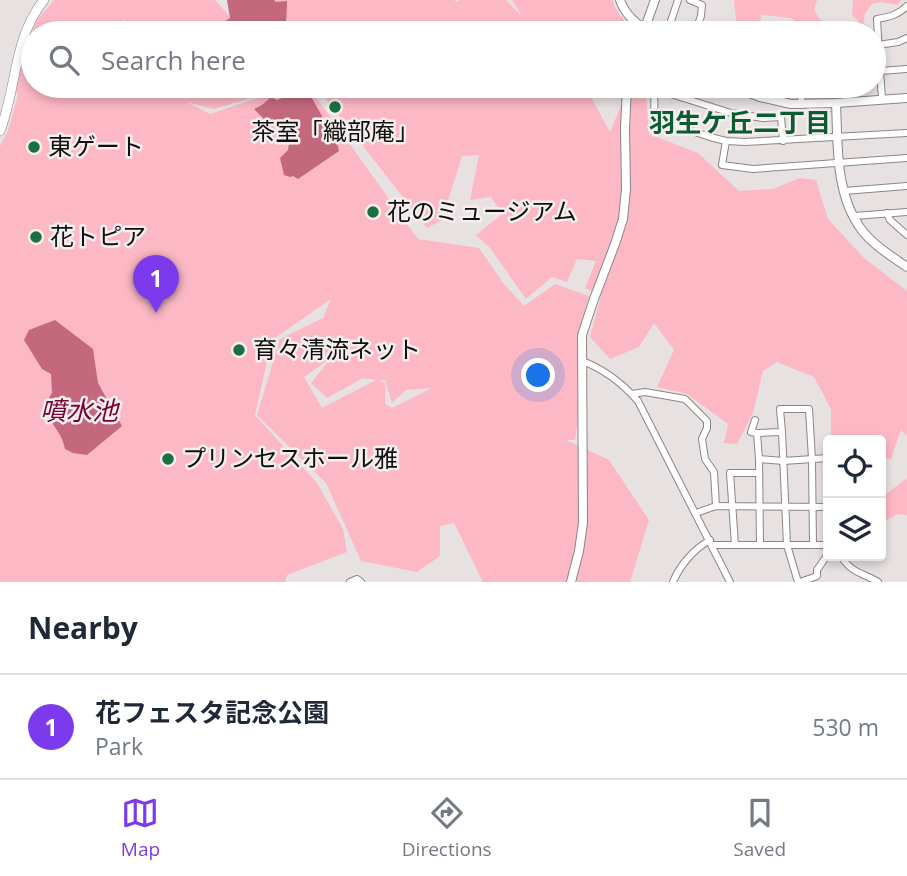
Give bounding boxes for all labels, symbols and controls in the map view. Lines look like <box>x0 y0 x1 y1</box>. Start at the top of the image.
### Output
search box <box>21 21 886 98</box>
icon: search <box>45 41 83 79</box>
text: Search here <box>101 42 246 78</box>
marker: 茶室「織部庵」 <box>327 99 343 115</box>
district label: 羽生ケ丘二丁目 <box>649 104 831 140</box>
place label: 茶室「織部庵」 <box>251 114 419 147</box>
place label: 東ゲート <box>48 129 144 162</box>
marker: 東ゲート <box>26 139 42 155</box>
place label: 花のミュージアム <box>387 194 577 227</box>
marker: 花のミュージアム <box>365 204 381 220</box>
place label: 花トピア <box>50 219 146 252</box>
marker: 花トピア <box>28 229 44 245</box>
pin: 1 <box>133 255 179 313</box>
place label: 育々清流ネット <box>253 332 421 365</box>
marker: 育々清流ネット <box>231 342 247 358</box>
your location <box>521 358 555 392</box>
water label: 噴水池 <box>40 392 121 428</box>
map controls <box>823 435 886 561</box>
button: locate <box>823 435 886 498</box>
place label: プリンセスホール雅 <box>182 441 398 474</box>
marker: プリンセスホール雅 <box>160 451 176 467</box>
button: layers <box>823 498 886 561</box>
text: Nearby <box>28 607 138 648</box>
text: 花フェスタ記念公園 <box>95 694 329 730</box>
text: 1 <box>44 711 58 743</box>
text: 530 m <box>812 711 879 743</box>
text: Park <box>95 730 143 762</box>
tab: Map <box>121 794 160 862</box>
tab: Directions <box>402 794 492 862</box>
tab: Saved <box>733 794 786 862</box>

